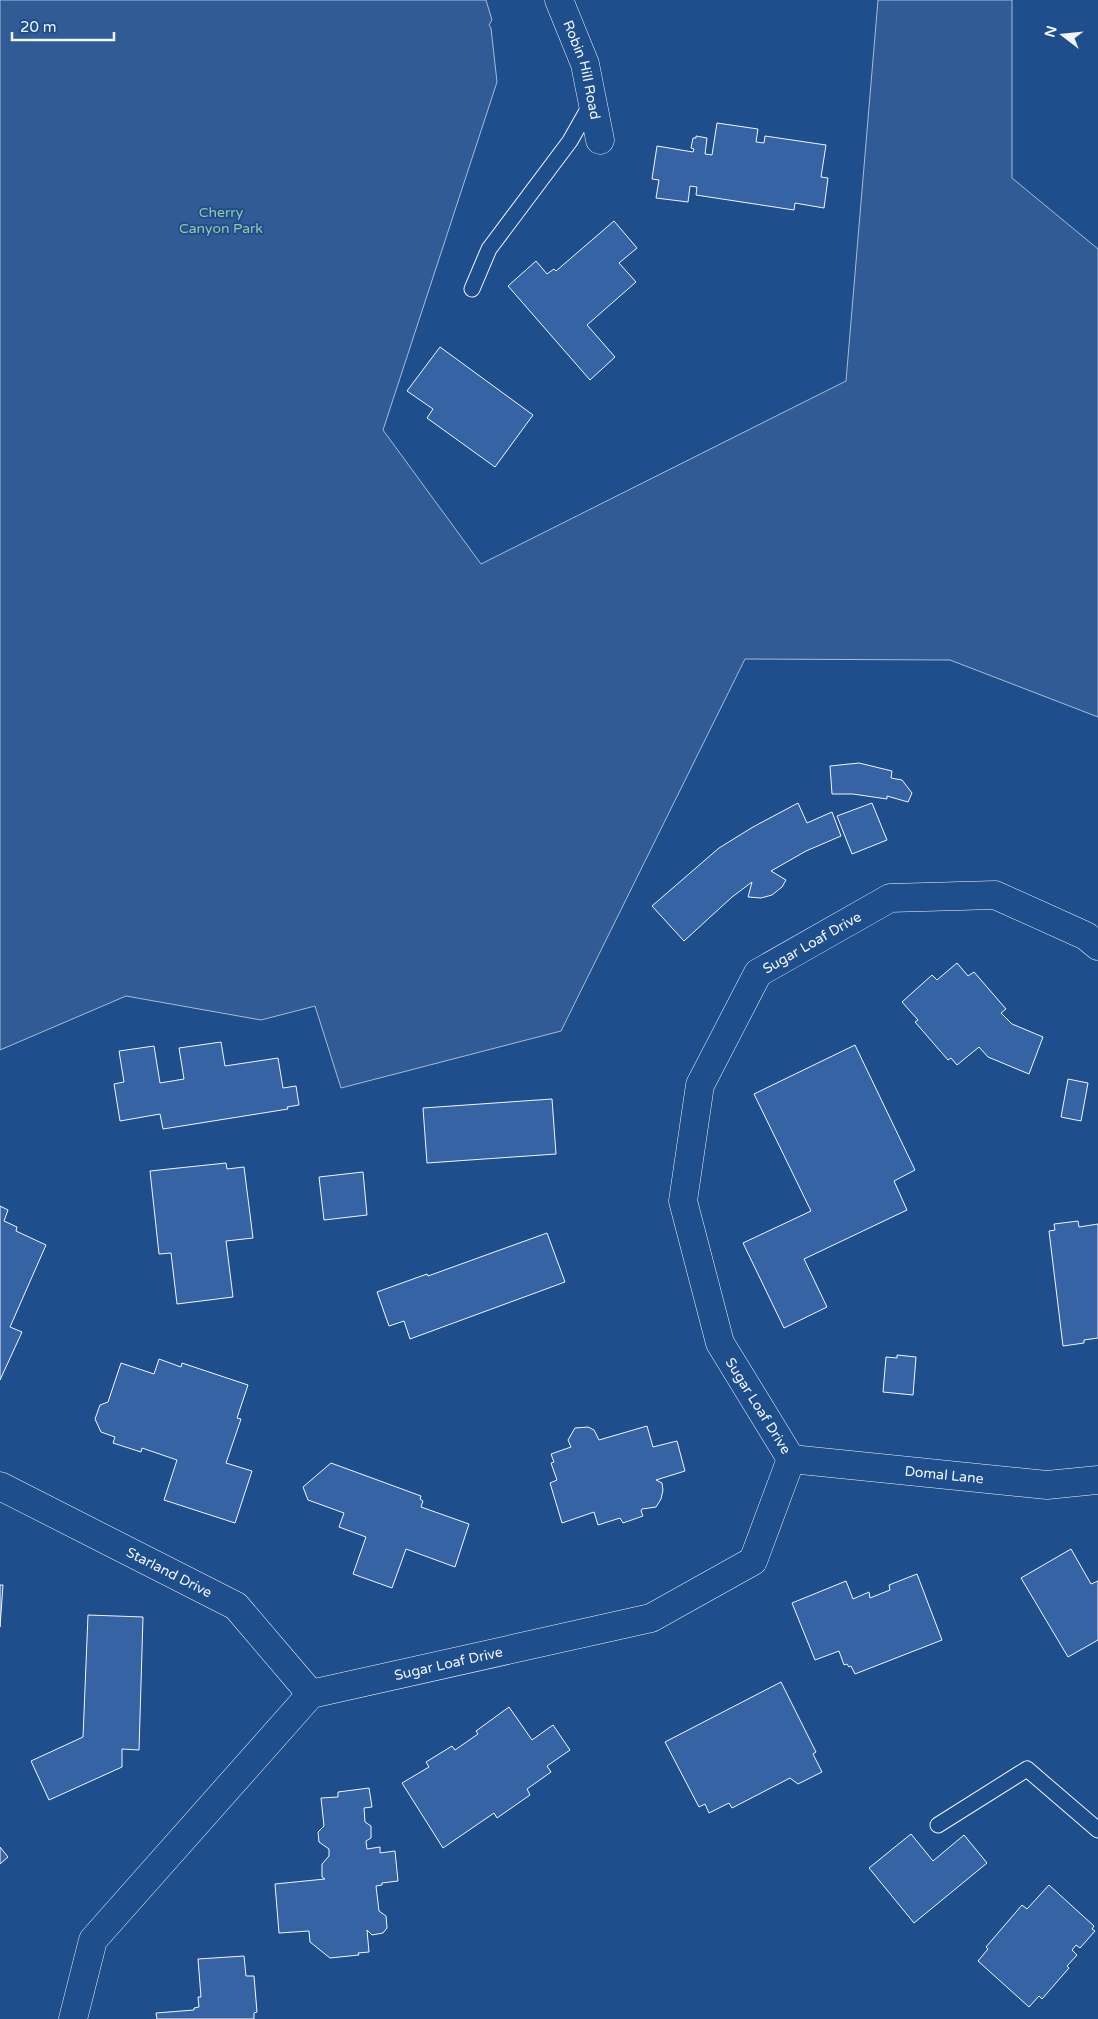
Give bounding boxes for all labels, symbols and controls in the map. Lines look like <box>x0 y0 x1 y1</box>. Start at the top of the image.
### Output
scale bar <box>12 10 115 42</box>
north arrow <box>1038 10 1088 60</box>
text: 20 m <box>20 18 57 36</box>
street label: Robin Hill Road <box>560 18 604 121</box>
text: N <box>1041 24 1061 39</box>
park label: Cherry Canyon Park <box>179 204 263 237</box>
street label: Sugar Loaf Drive <box>760 908 864 977</box>
street label: Sugar Loaf Drive <box>722 1355 795 1457</box>
street label: Domal Lane <box>904 1462 984 1487</box>
street label: Starland Drive <box>124 1543 215 1601</box>
street label: Sugar Loaf Drive <box>393 1643 504 1684</box>

